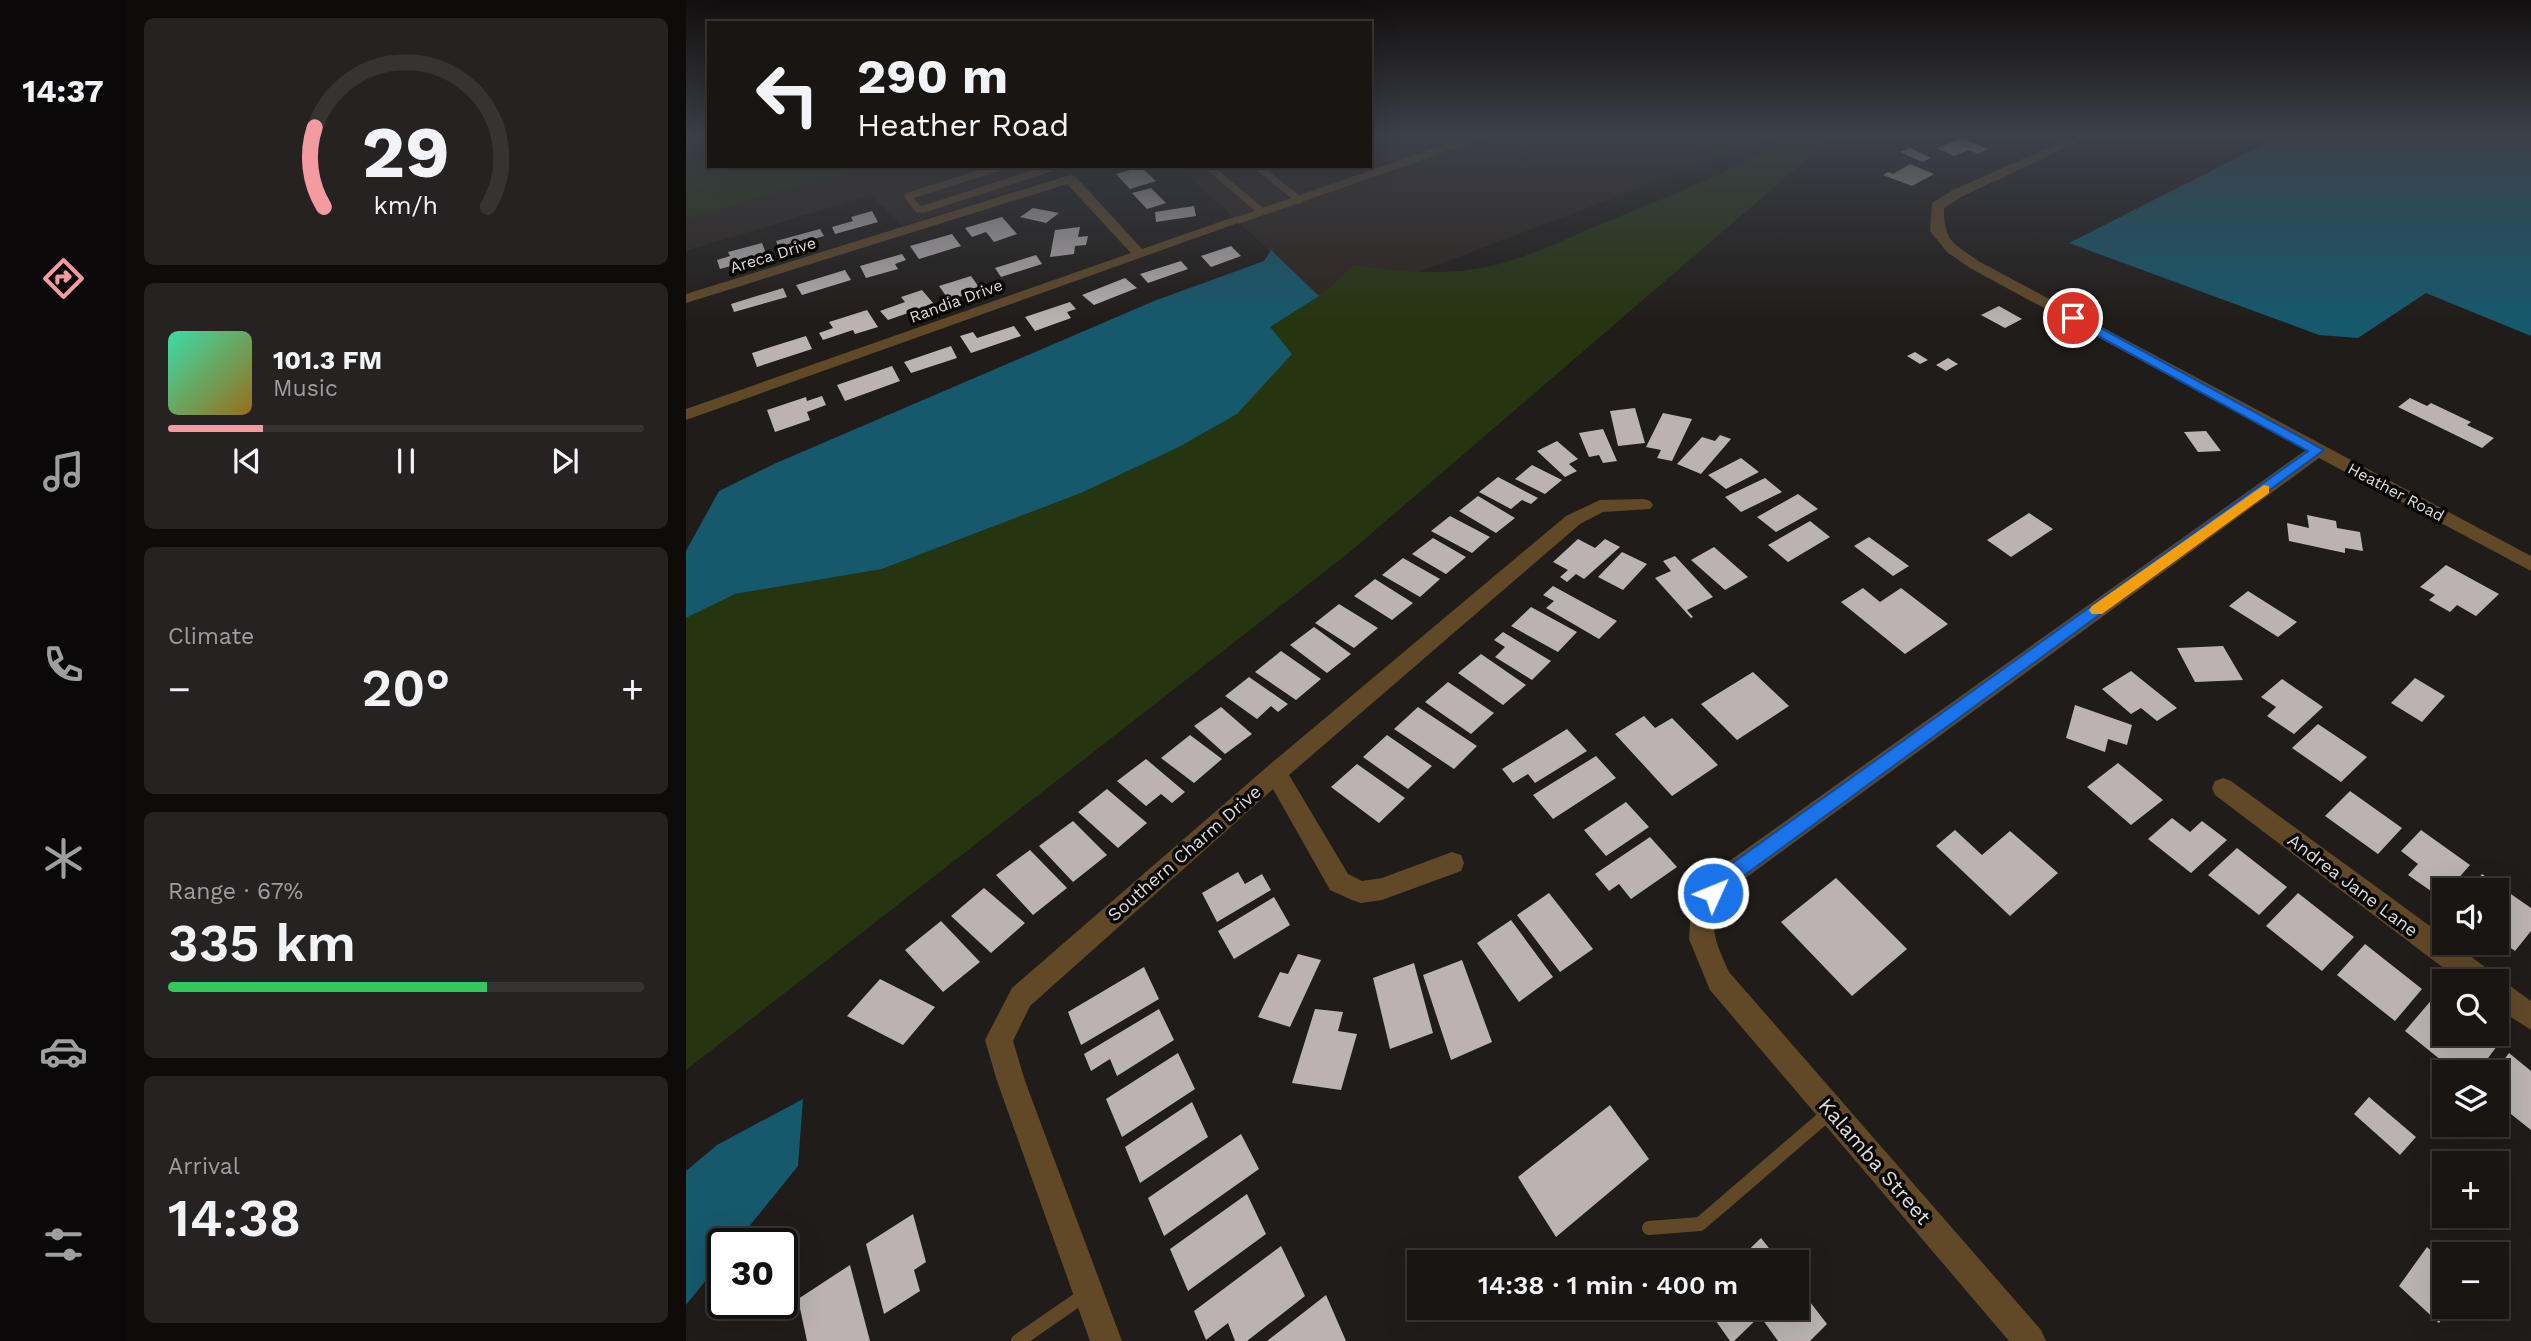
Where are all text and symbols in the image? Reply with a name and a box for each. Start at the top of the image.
text: 290 m [857,47,1008,105]
icon: left [742,49,833,140]
text: 14:37 [22,72,104,110]
text: Heather Road [857,106,1069,144]
text: 29 [362,110,450,196]
text: km/h [374,191,438,220]
street label: Areca Drive [728,233,818,277]
icon: directions [39,254,88,303]
street label: Randia Drive [907,275,1005,327]
pin [2043,288,2103,348]
icon: arrive [2054,299,2092,337]
text: 101.3 FM [273,345,382,375]
text: Music [273,375,338,402]
icon: previous [228,442,266,480]
icon: pause [387,442,425,480]
icon: next [546,442,584,480]
icon: music [39,447,88,496]
street label: Heather Road [2345,459,2447,525]
text: Climate [168,623,254,650]
icon: phone [39,640,88,689]
text: 20° [362,658,450,719]
text: − [168,667,191,711]
text: + [621,667,644,711]
street label: Southern Charm Drive [1103,781,1265,925]
street label: Andrea Jane Lane [2284,829,2422,941]
icon: climate [39,834,88,883]
position arrow [1676,856,1750,930]
text: Range · 67% [168,878,303,905]
map controls [2432,878,2509,1319]
button: sound [2432,878,2509,955]
text: 335 km [168,913,356,974]
button: search [2432,969,2509,1046]
icon: car [39,1027,88,1076]
button: layers [2432,1060,2509,1137]
street label: Kalamba Street [1814,1093,1937,1229]
button: + [2432,1151,2509,1228]
text: Arrival [168,1153,240,1180]
text: 14:38 [168,1188,301,1249]
icon: filters [39,1220,88,1269]
speed limit sign: 30 [707,1228,798,1319]
button: − [2432,1242,2509,1319]
text: 14:38 · 1 min · 400 m [1478,1270,1738,1300]

